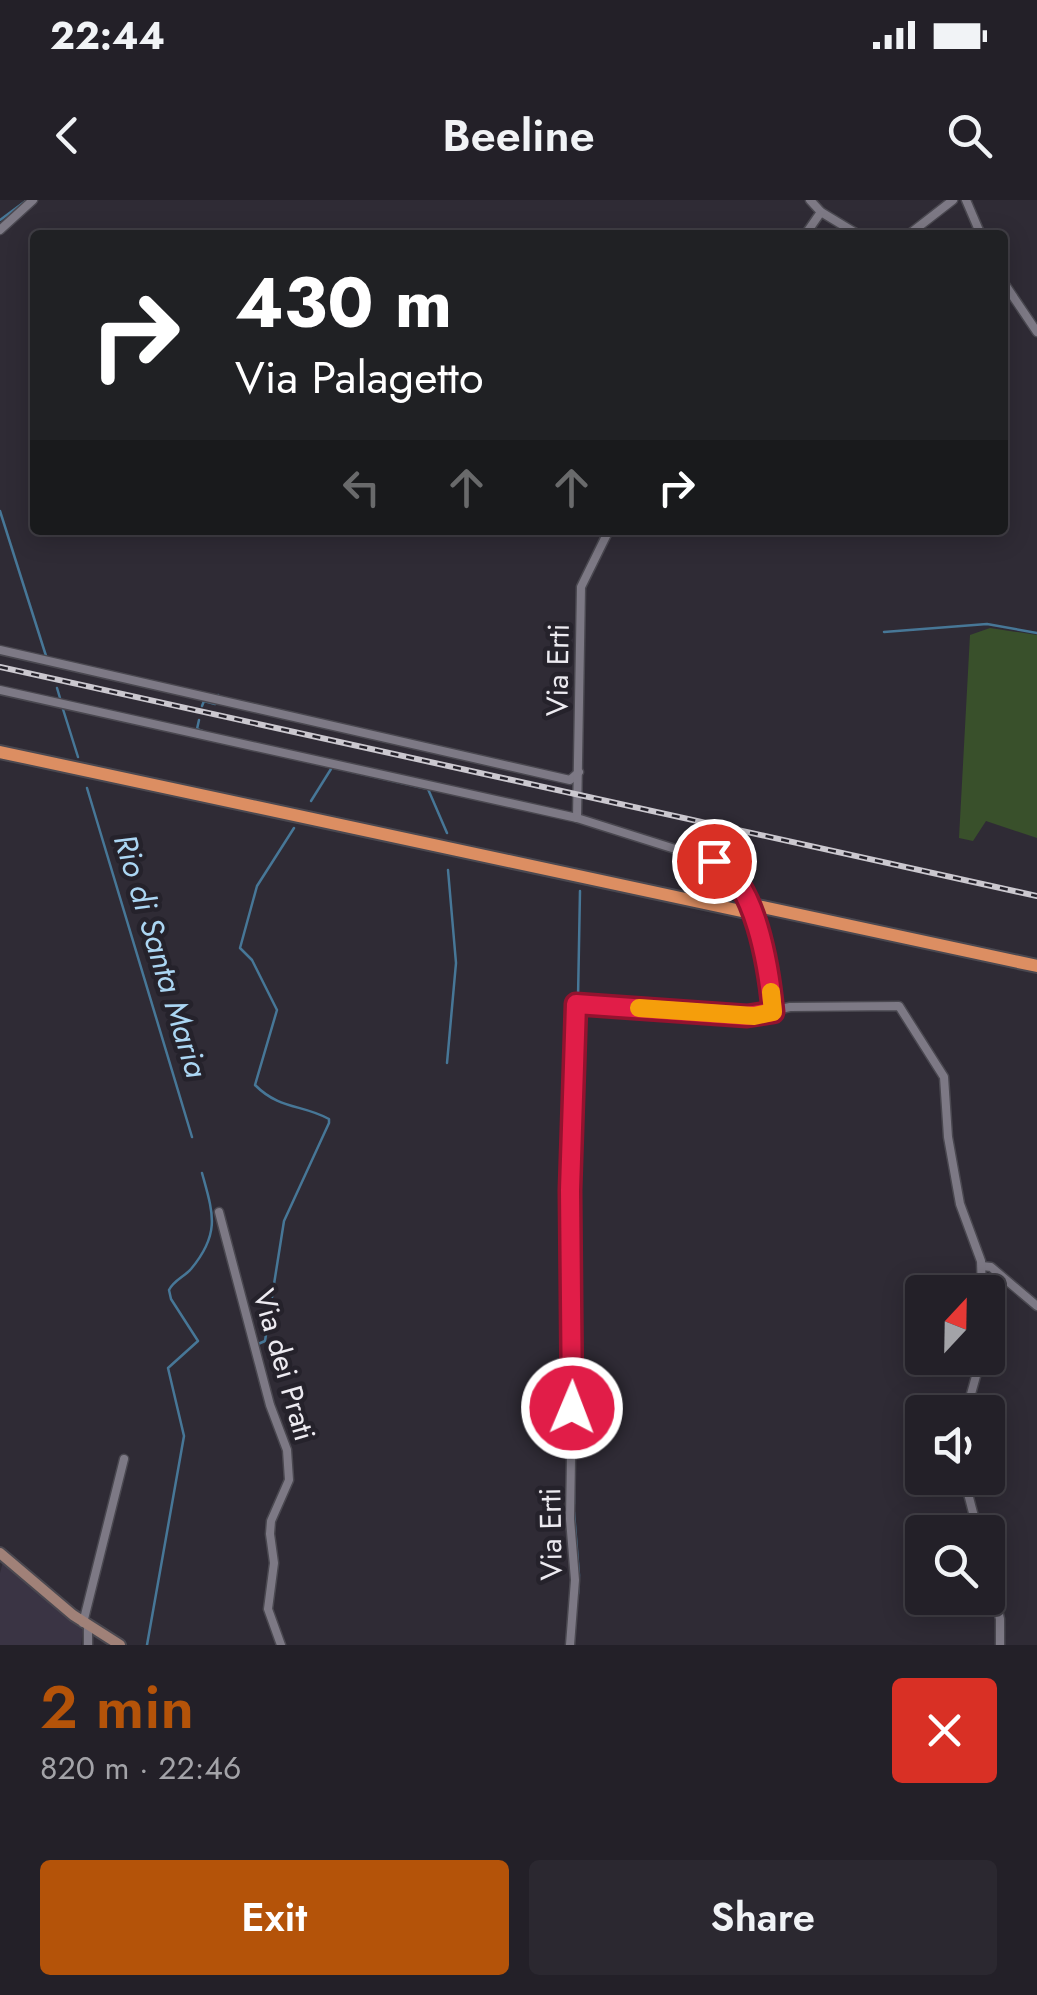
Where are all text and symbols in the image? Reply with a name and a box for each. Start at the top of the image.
text: 22:44 [50,8,165,63]
text: Beeline [442,103,595,168]
icon: back [40,108,95,163]
icon: search [942,108,997,163]
text: 430 m [235,252,452,353]
icon: right [70,270,200,400]
text: Via Palagetto [235,345,484,410]
icon: left [334,460,389,515]
icon: ahead [439,460,494,515]
icon: ahead [544,460,599,515]
icon: right [649,460,704,515]
street label: Via Erti [535,623,580,717]
pin [672,819,757,904]
water label: Rio di Santa Maria [102,829,220,1084]
icon: arrive [687,834,742,889]
north arrow [905,1275,1005,1375]
map controls [905,1275,1005,1615]
street label: Via dei Prati [242,1284,327,1446]
position arrow [520,1356,624,1460]
button: sound [905,1395,1005,1495]
street label: Via Erti [528,1487,573,1581]
button: search [905,1515,1005,1615]
text: 2 min [40,1664,194,1751]
button: close [892,1678,997,1783]
text: 820 m · 22:46 [40,1745,241,1791]
button: Exit [40,1860,509,1975]
button: Share [529,1860,997,1975]

